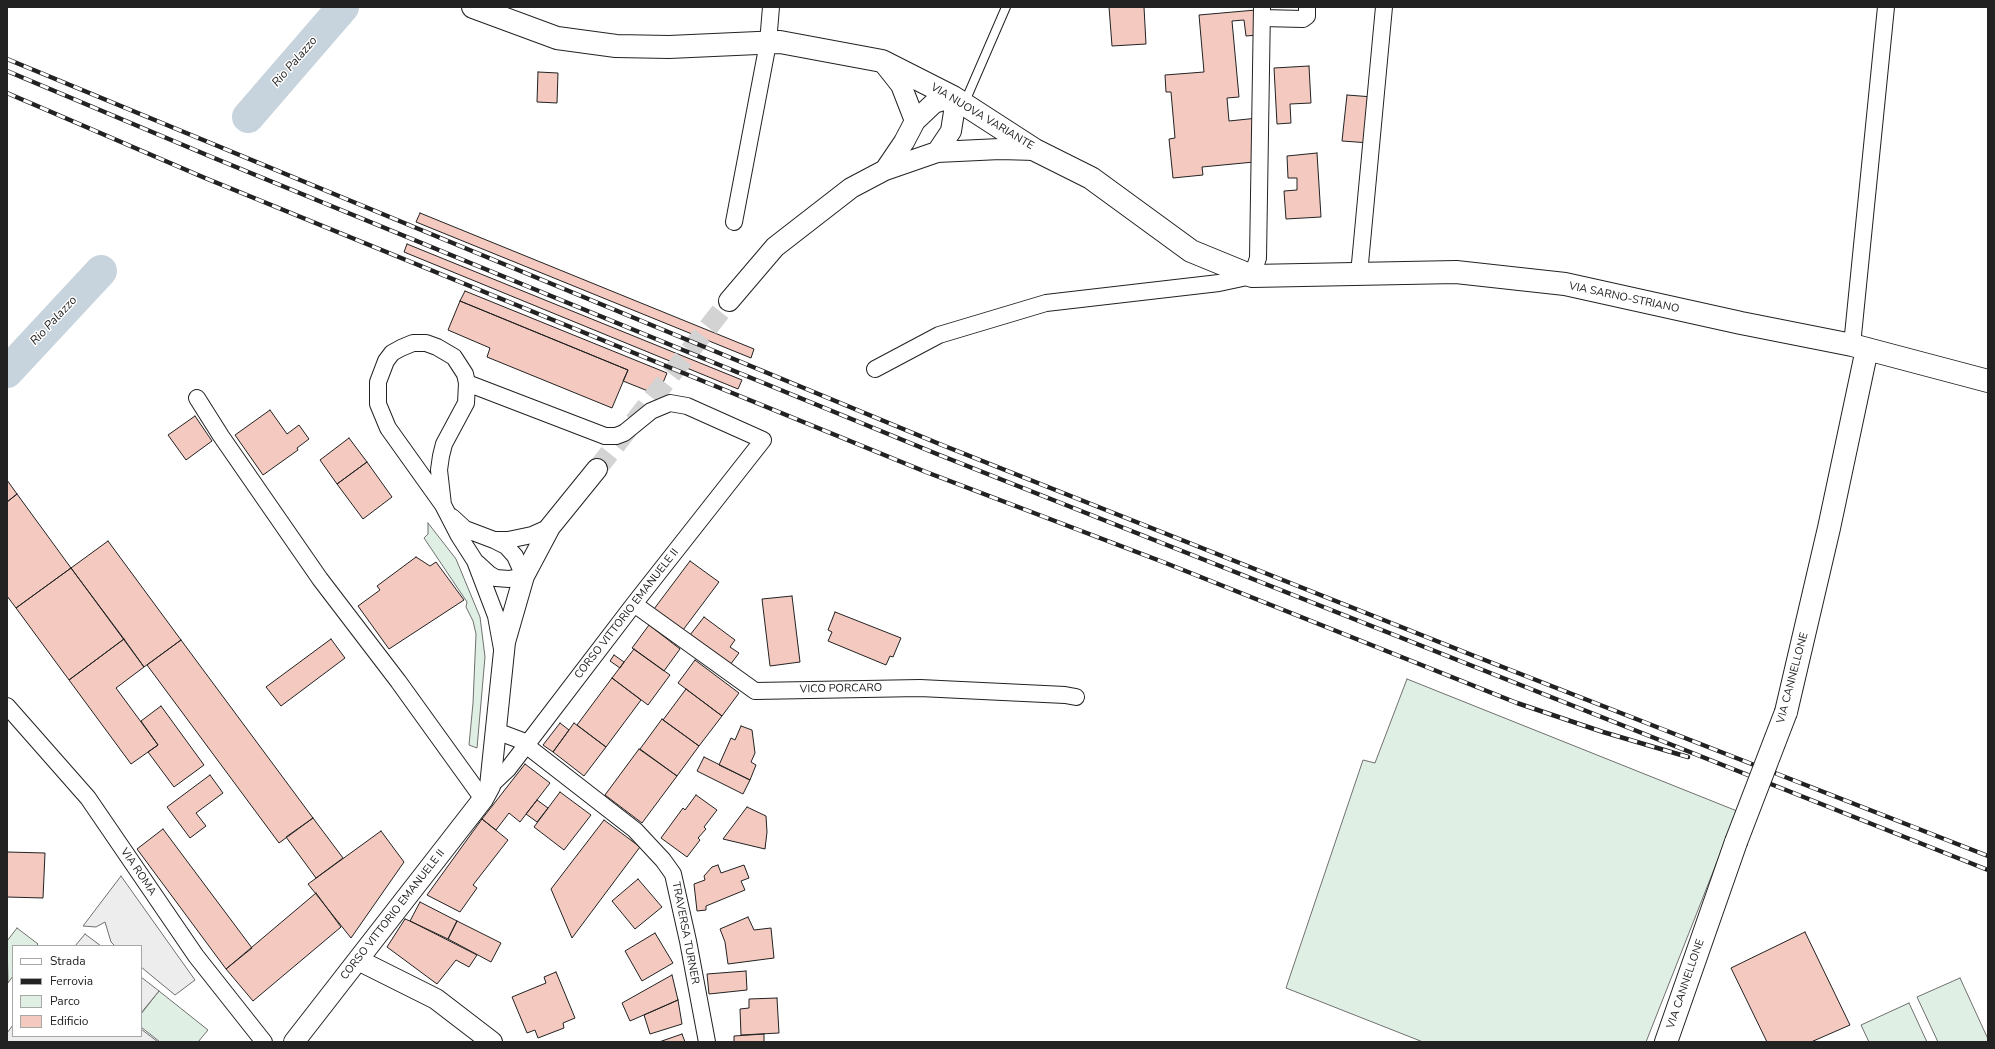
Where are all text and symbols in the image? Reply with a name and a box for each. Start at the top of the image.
water label: Rio Palazzo [269,34,321,90]
street label: VIA NUOVA VARIANTE [928,81,1036,153]
street label: VIA SARNO-STRIANO [1568,280,1680,316]
water label: Rio Palazzo [28,293,80,349]
street label: CORSO VITTORIO EMANUELE II [572,546,682,682]
street label: VIA CANNELLONE [1774,631,1812,725]
street label: VICO PORCARO [800,682,882,696]
street label: VIA ROMA [117,846,159,898]
street label: CORSO VITTORIO EMANUELE II [338,847,448,983]
street label: TRAVERSA TURNER [669,881,701,985]
street label: VIA CANNELLONE [1665,938,1707,1030]
legend [12,945,142,1037]
text: Strada [50,953,86,969]
text: Ferrovia [50,973,93,989]
text: Parco [50,993,80,1009]
text: Edificio [50,1013,88,1029]

